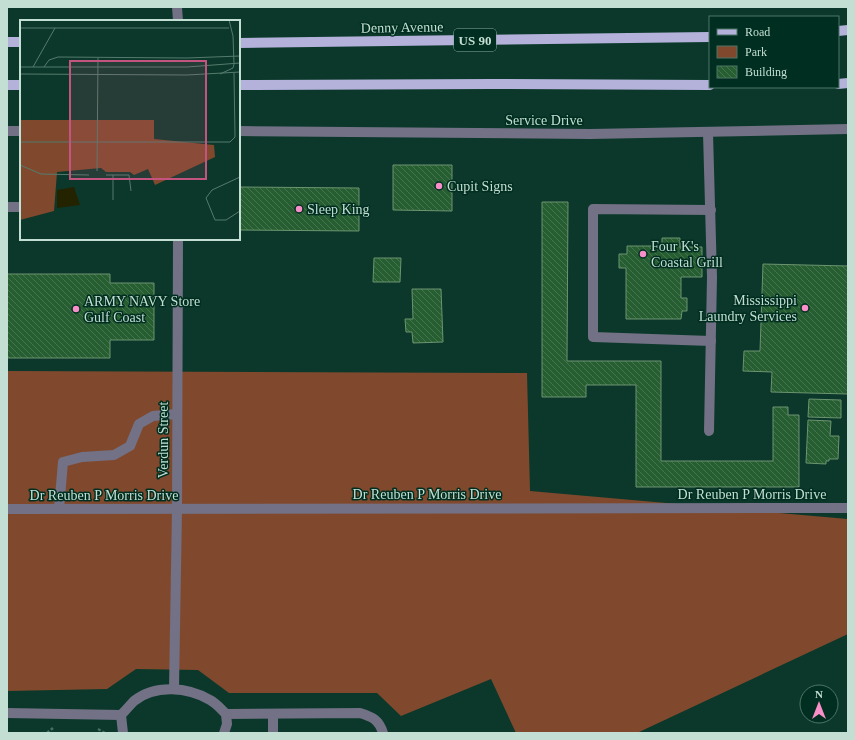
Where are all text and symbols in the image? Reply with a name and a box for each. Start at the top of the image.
legend [709,16,839,88]
street label: Denny Avenue [361,19,443,36]
inset map [20,20,240,240]
text: Road [745,25,770,39]
road number: US 90 [454,29,496,51]
text: Park [745,45,767,59]
text: Building [745,65,787,79]
street label: Service Drive [505,113,583,128]
place label: Cupit Signs [447,179,513,194]
marker: Cupit Signs [434,181,444,191]
place label: Sleep King [307,202,370,217]
marker: Sleep King [294,204,304,214]
place label: Four K's Coastal Grill [651,239,723,270]
marker: Four K's Coastal Grill [638,249,648,259]
place label: Mississippi Laundry Services [699,293,797,324]
place label: ARMY NAVY Store Gulf Coast [84,294,200,325]
marker: Mississippi Laundry Services [800,303,810,313]
marker: ARMY NAVY Store Gulf Coast [71,304,81,314]
street label: Verdun Street [156,402,171,478]
street label: Dr Reuben P Morris Drive [353,487,501,502]
street label: Dr Reuben P Morris Drive [678,487,826,502]
street label: Dr Reuben P Morris Drive [30,488,178,503]
north arrow [799,684,839,724]
text: N [815,688,823,700]

